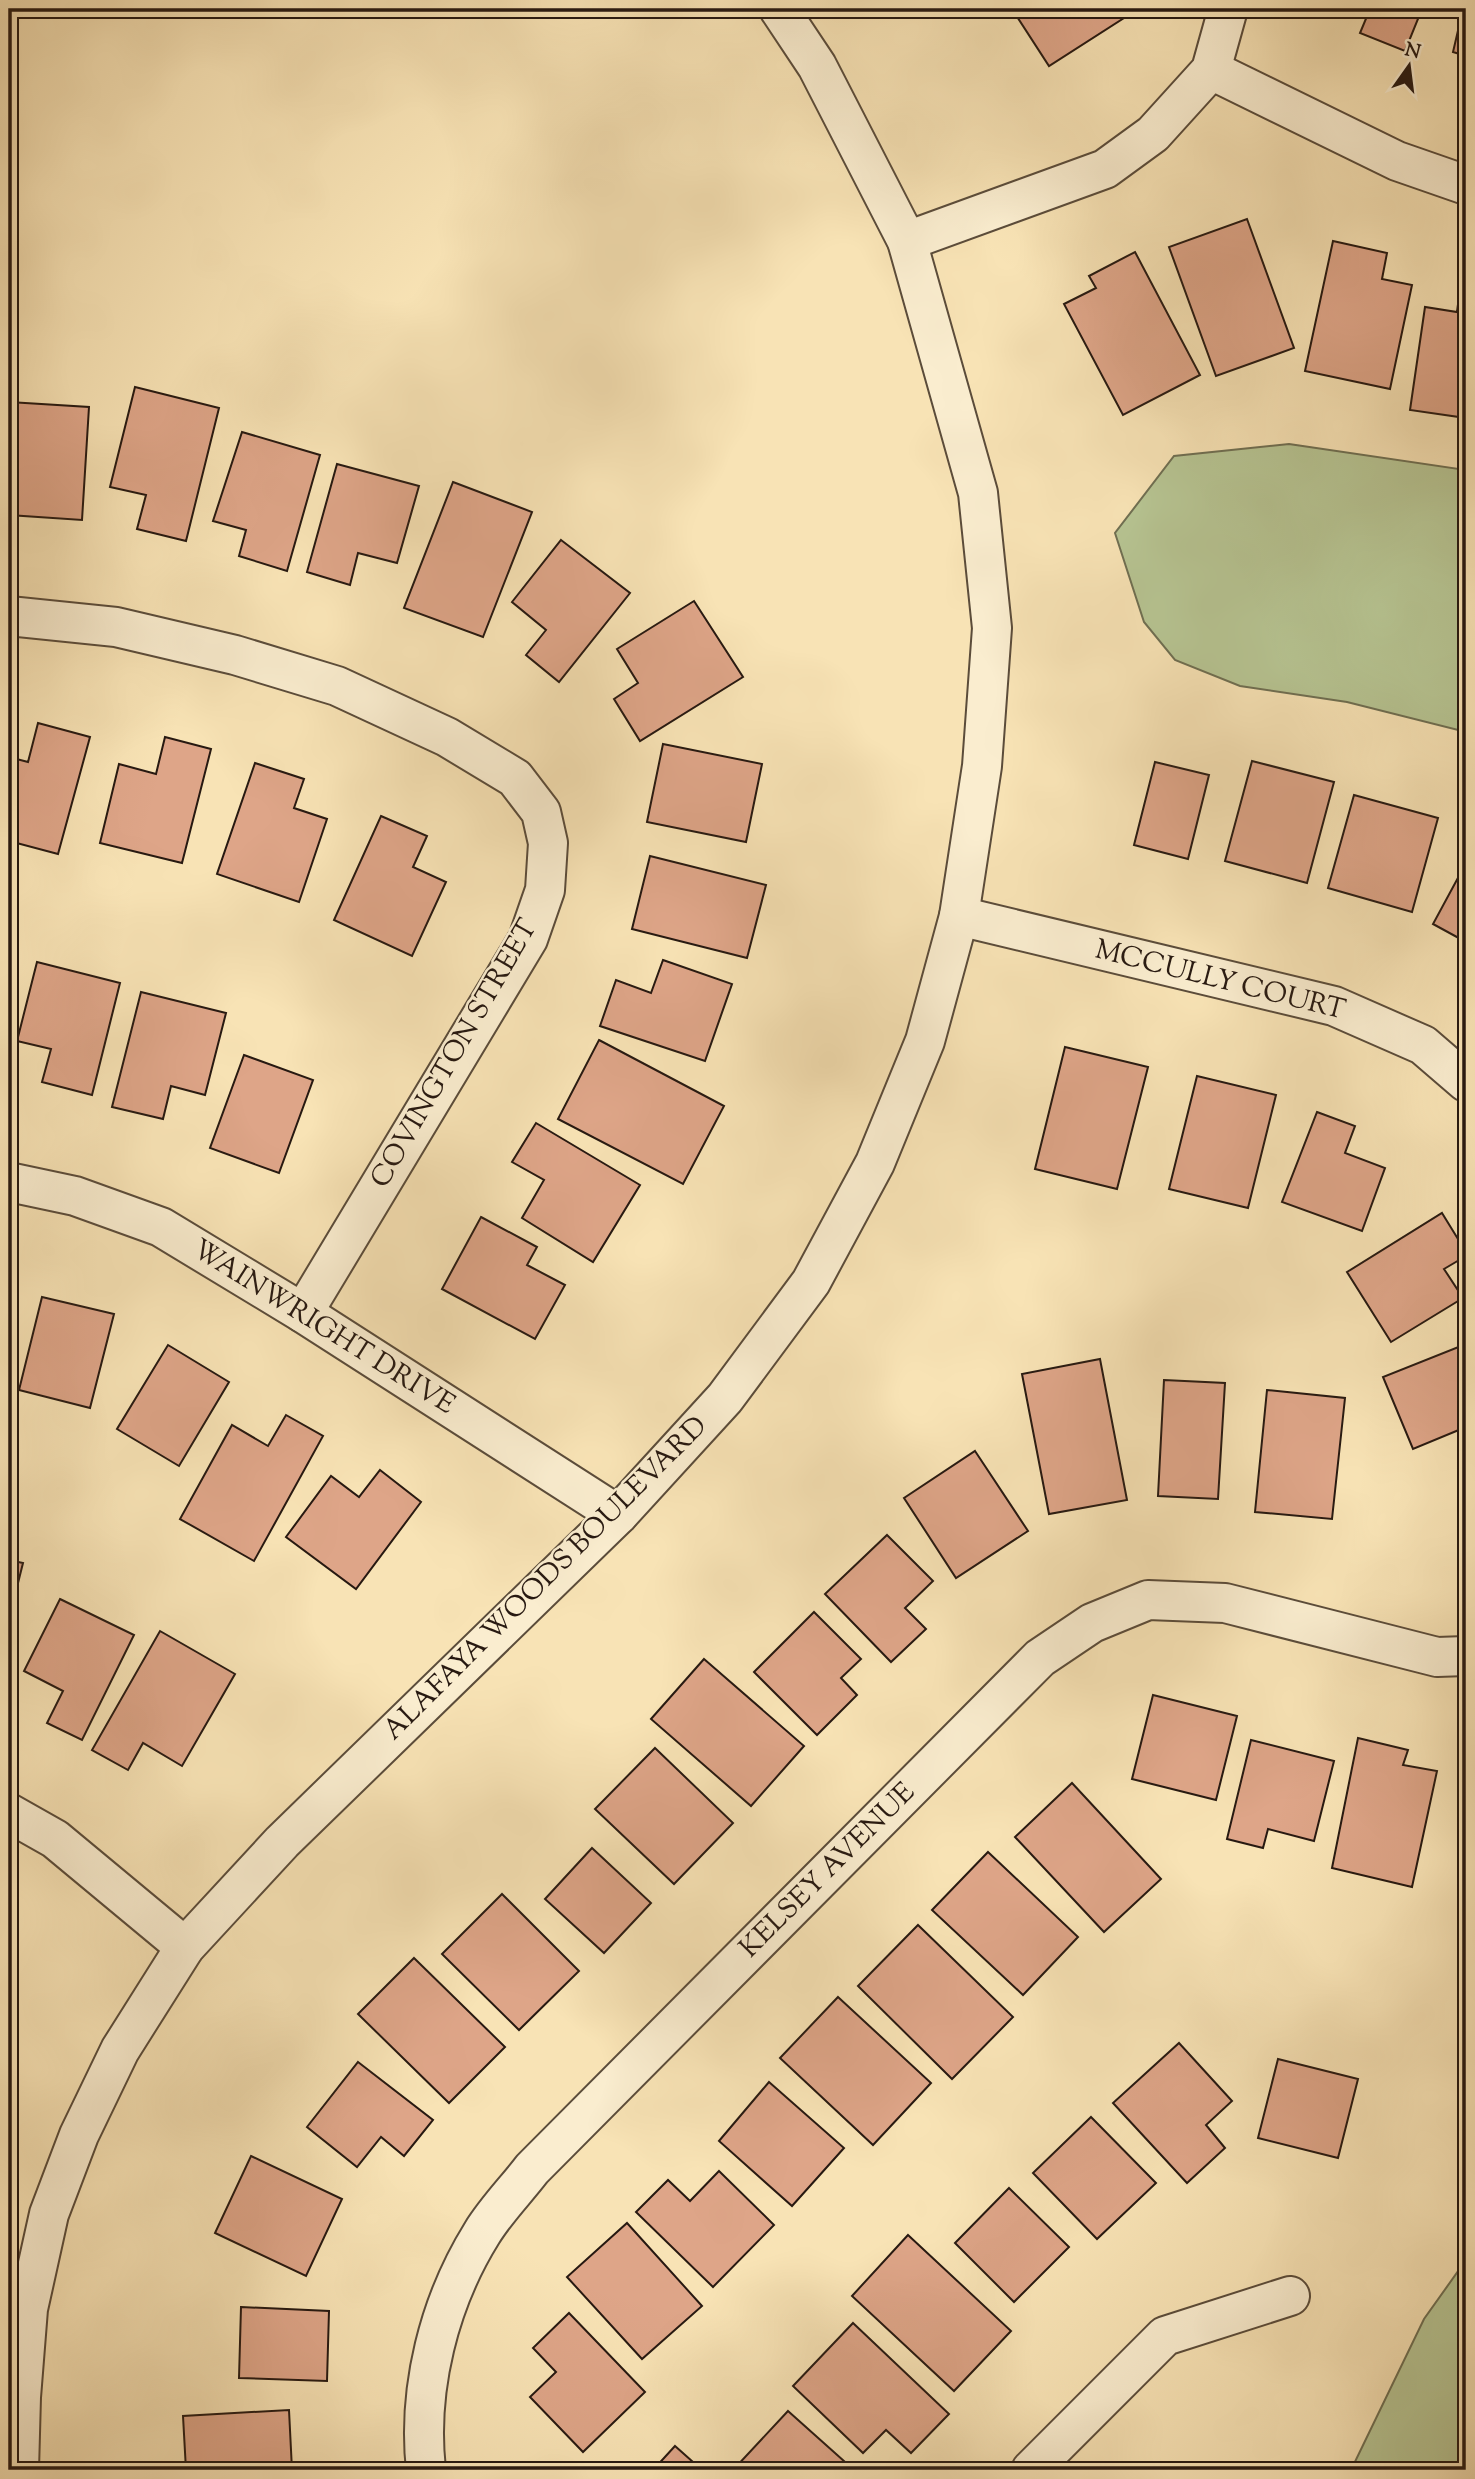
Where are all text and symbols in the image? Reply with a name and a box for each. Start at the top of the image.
north arrow [1374,32,1444,102]
text: N [1402,37,1423,67]
street label: COVINGTON STREET [362,912,549,1196]
street label: MCCULLY COURT [1091,931,1350,1032]
street label: WAINWRIGHT DRIVE [184,1231,462,1425]
street label: ALAFAYA WOODS BOULEVARD [375,1408,717,1750]
street label: KELSEY AVENUE [731,1774,925,1968]

